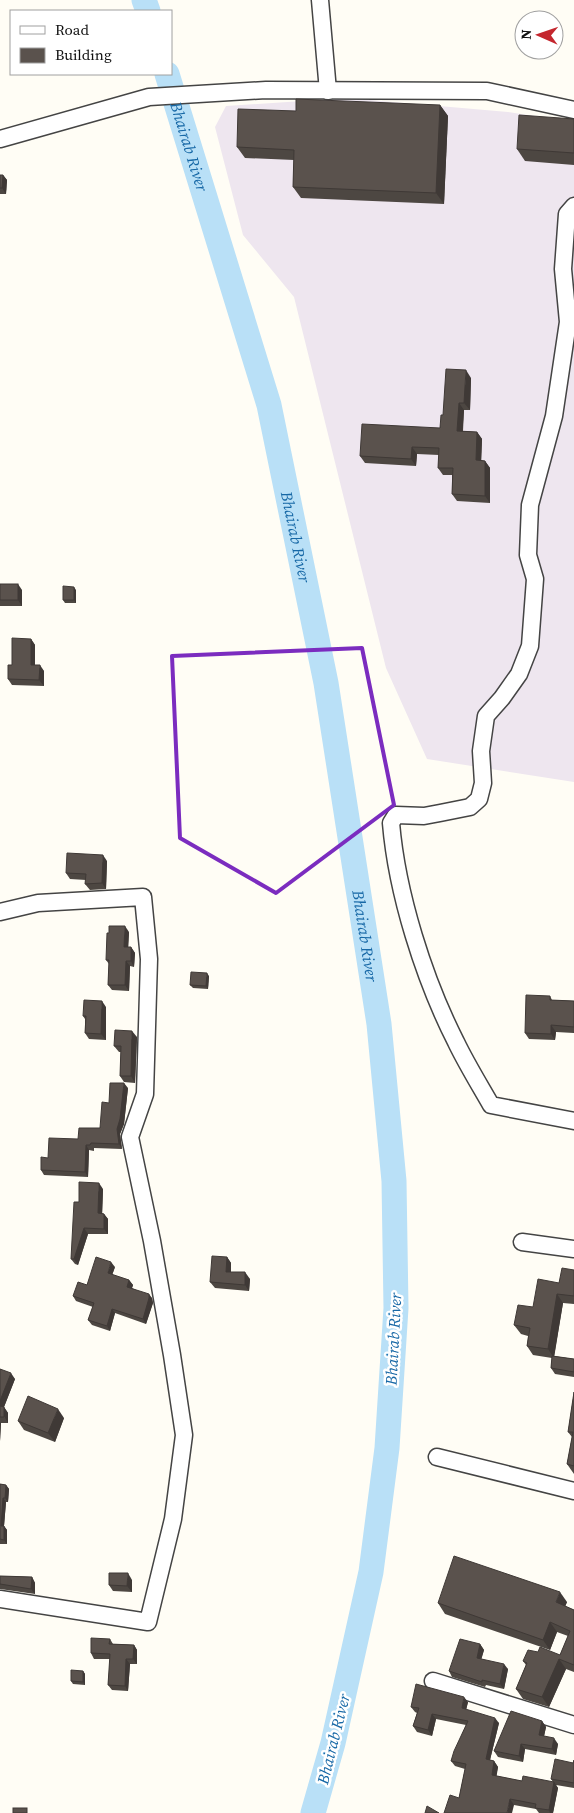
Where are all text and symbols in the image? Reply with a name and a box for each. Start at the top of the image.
legend [10,10,172,75]
north arrow [514,10,564,60]
text: Road [55,19,89,40]
text: N [516,29,536,40]
text: Building [55,44,112,65]
water label: Bhairab River [165,98,214,195]
water label: Bhairab River [276,488,316,585]
water label: Bhairab River [347,887,383,984]
water label: Bhairab River [380,1292,406,1387]
water label: Bhairab River [311,1691,355,1788]

